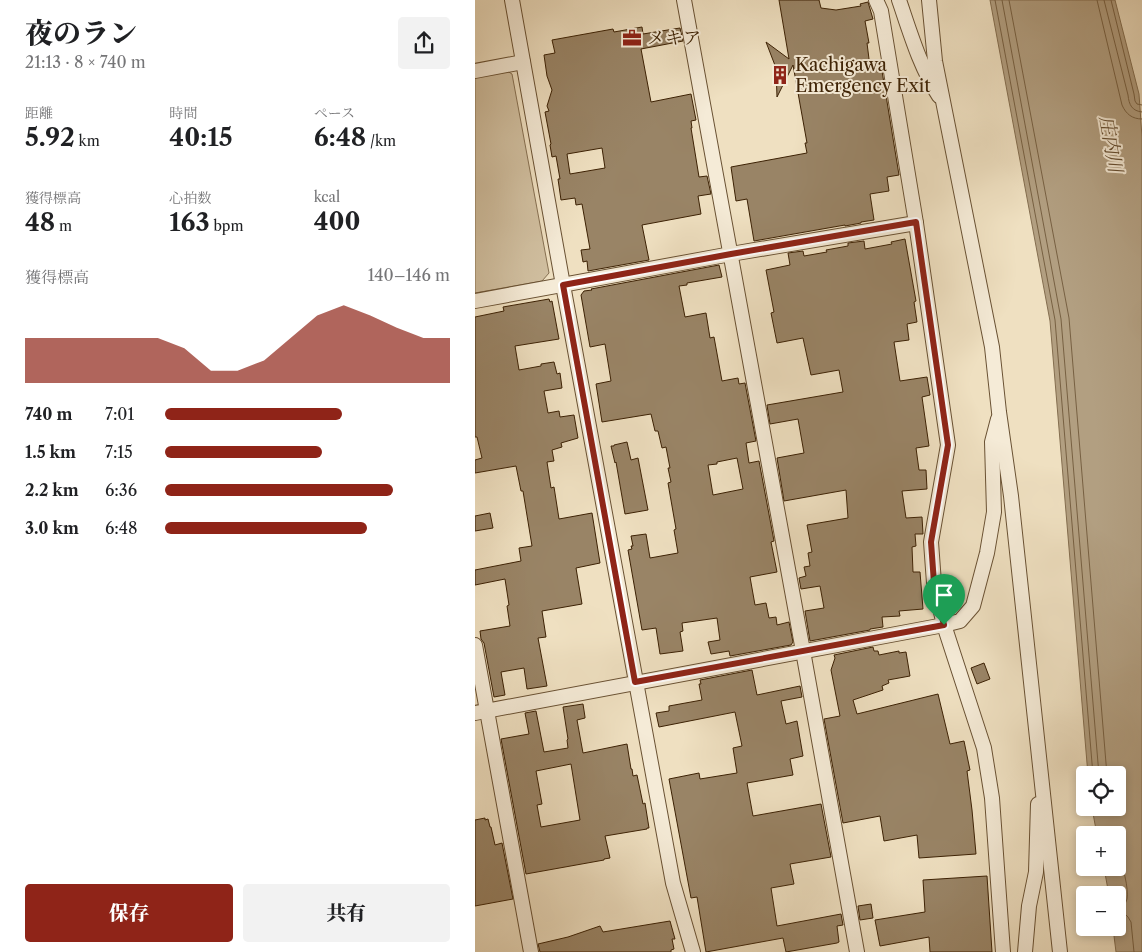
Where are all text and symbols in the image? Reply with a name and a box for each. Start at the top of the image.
text: 夜のラン [25,16,137,50]
button: share [398,17,450,69]
office icon: メキア [621,27,643,49]
place label: メキア [647,27,701,49]
text: 21:13 · 8 × 740 m [25,52,146,72]
place label: Kachigawa Emergency Exit [795,54,931,97]
building icon: Kachigawa Emergency Exit [769,64,791,86]
text: 距離 [25,104,53,122]
text: 時間 [169,104,197,122]
text: ペース [314,104,355,122]
water label: 庄内川 [1095,114,1128,176]
text: 5.92 [25,122,75,153]
text: 40:15 [169,122,233,153]
text: 6:48 [314,122,366,153]
text: km [75,132,100,150]
text: /km [366,132,396,150]
text: kcal [314,188,340,206]
text: 獲得標高 [25,189,81,207]
text: 心拍数 [169,189,211,207]
text: 400 [314,206,360,237]
text: 48 [25,207,55,238]
text: 163 [169,207,210,238]
text: m [55,217,72,235]
text: bpm [210,217,244,235]
text: 140–146 m [368,265,450,285]
text: 獲得標高 [25,267,89,287]
text: 740 m [25,404,72,424]
text: 7:01 [105,404,134,424]
text: 1.5 km [25,442,76,462]
text: 7:15 [105,442,133,462]
text: 2.2 km [25,480,79,500]
text: 6:36 [105,480,137,500]
text: 3.0 km [25,518,79,538]
text: 6:48 [105,518,138,538]
pin [923,574,965,625]
icon: arrive [930,581,958,609]
map controls [1076,766,1126,936]
button: locate [1076,766,1126,816]
button: + [1076,826,1126,876]
button: 保存 [25,884,233,942]
button: 共有 [243,884,450,942]
button: − [1076,886,1126,936]

